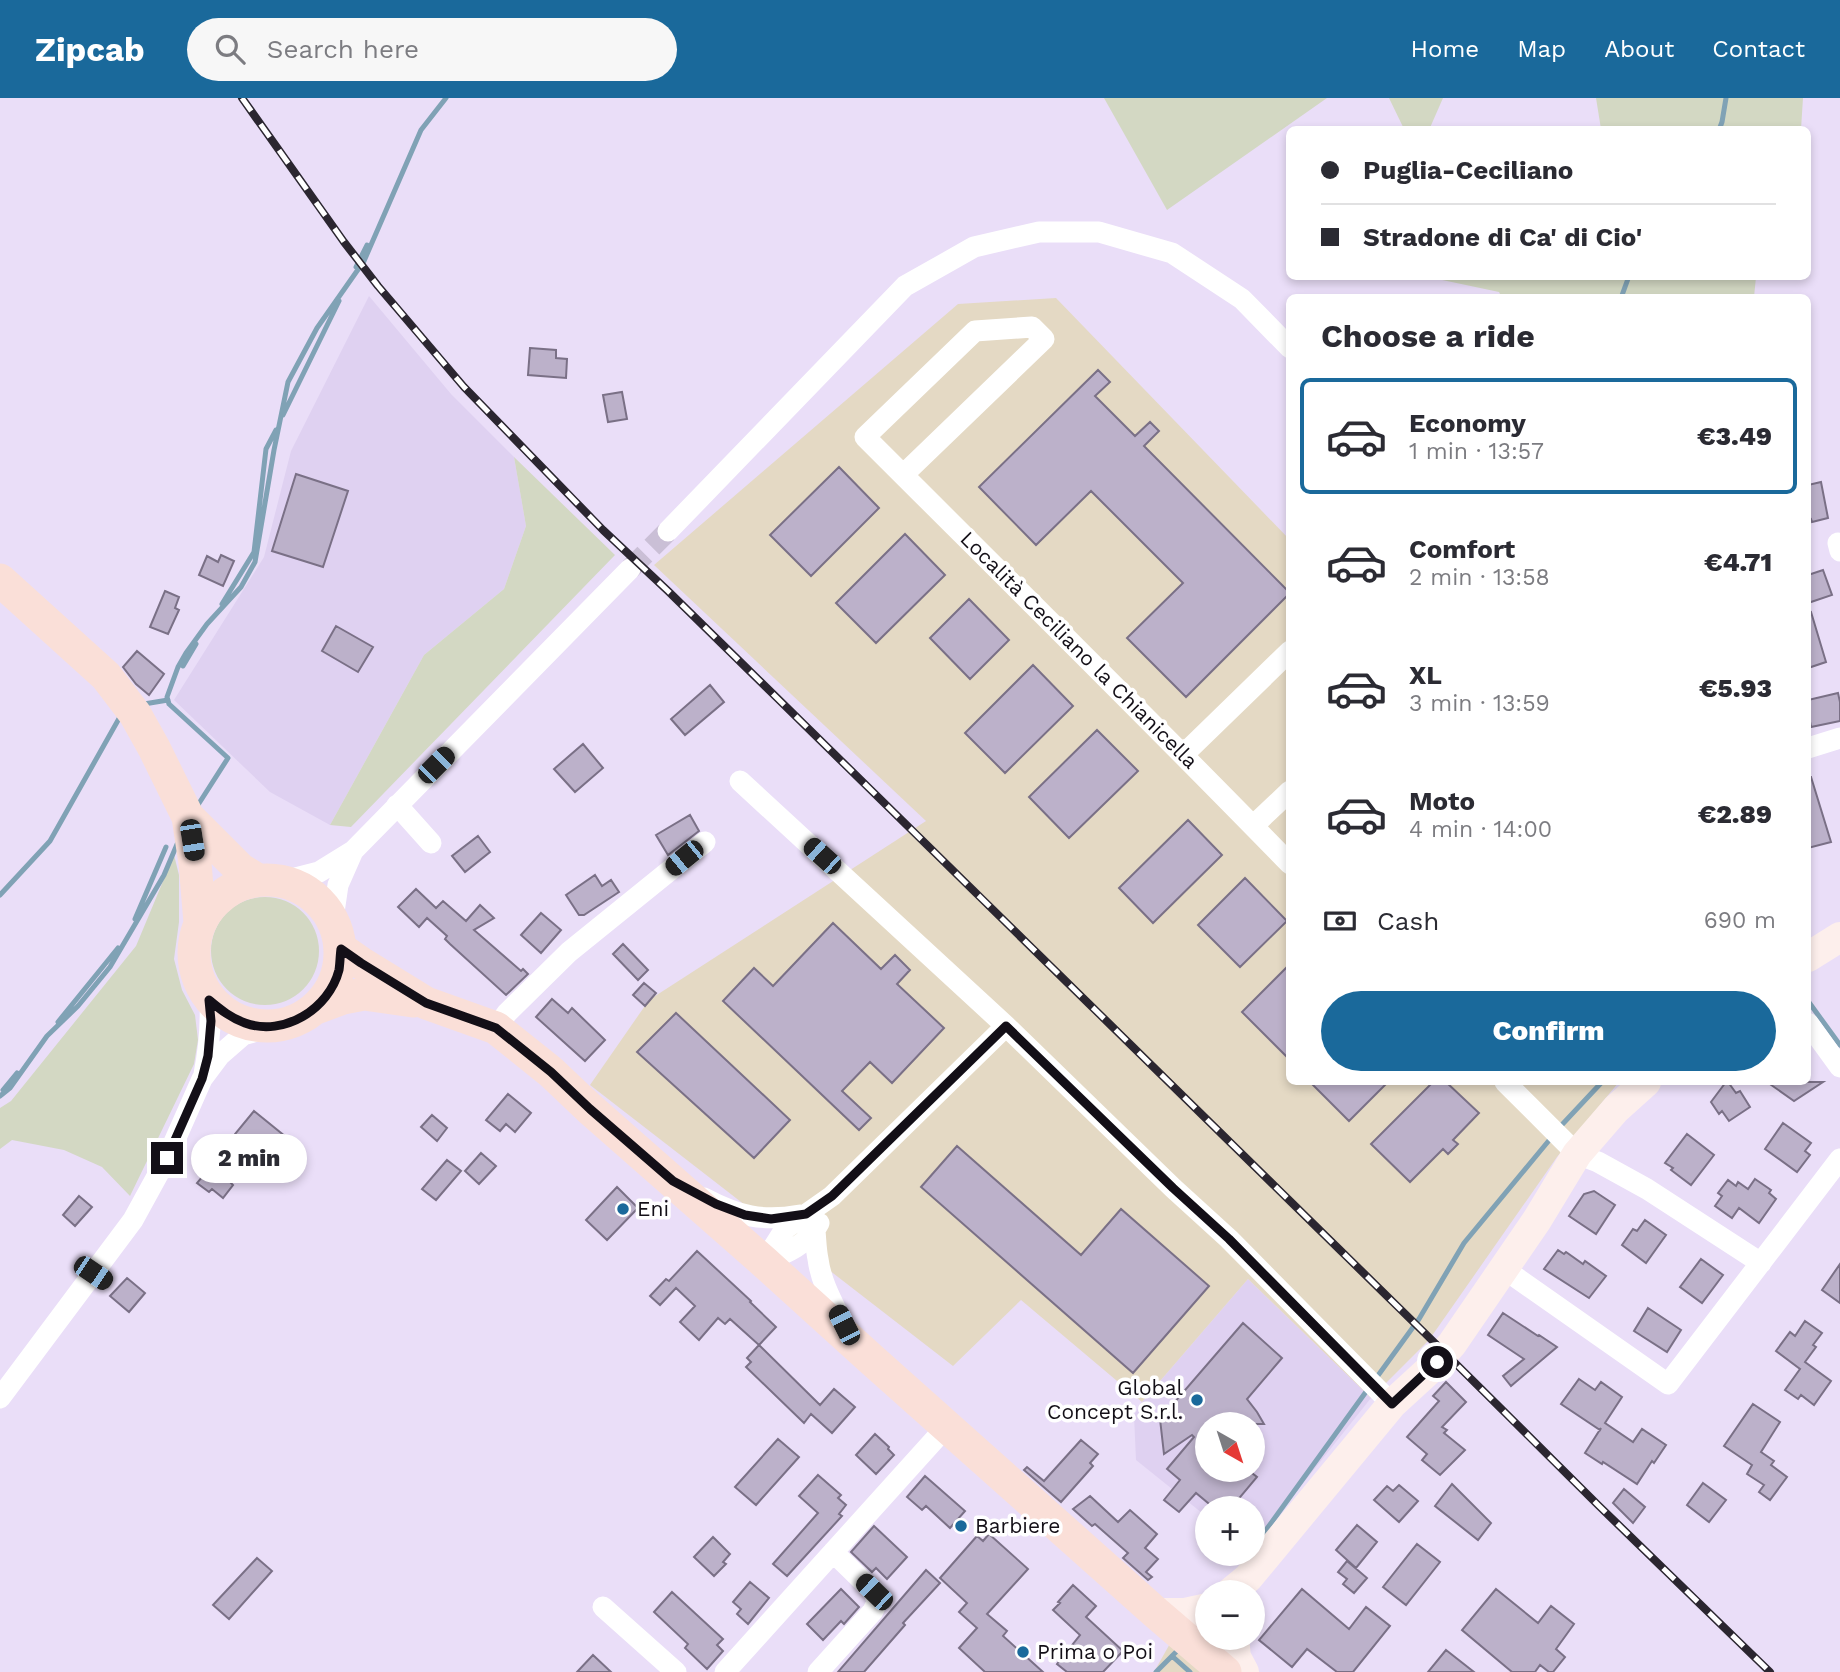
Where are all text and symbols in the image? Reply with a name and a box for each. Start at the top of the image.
search box [187,18,677,81]
text: Zipcab [35,30,145,69]
icon: search [211,30,249,68]
text: Search here [267,34,419,64]
text: Home [1411,35,1479,63]
text: Map [1517,35,1566,63]
text: About [1604,35,1674,63]
text: Contact [1712,35,1805,63]
text: Puglia-Ceciliano [1363,155,1573,185]
text: Stradone di Ca' di Cio' [1363,222,1642,252]
text: Choose a ride [1321,317,1535,355]
icon: car [1325,405,1388,468]
text: Economy [1409,408,1526,438]
text: €3.49 [1697,421,1772,451]
text: 1 min · 13:57 [1409,438,1544,465]
street label: Località Ceciliano la Chianicella [955,526,1203,774]
icon: car [1325,531,1388,594]
text: Comfort [1409,534,1515,564]
text: €4.71 [1704,547,1772,577]
text: 2 min · 13:58 [1409,564,1550,591]
icon: car [1325,657,1388,720]
text: XL [1409,660,1442,690]
text: €5.93 [1699,673,1772,703]
text: 3 min · 13:59 [1409,690,1550,717]
car [414,743,459,787]
icon: car [1325,783,1388,846]
text: Moto [1409,786,1475,816]
text: €2.89 [1698,799,1772,829]
text: 4 min · 14:00 [1409,816,1552,843]
car [179,818,206,862]
car [800,834,845,878]
car [662,837,707,879]
icon: cash [1321,902,1359,940]
text: Cash [1377,906,1439,936]
text: 690 m [1704,907,1776,934]
button: Confirm [1321,991,1776,1071]
callout: 2 min [192,1134,307,1182]
route end [151,1142,183,1174]
text: 2 min [218,1145,280,1172]
place label: Eni [637,1196,669,1221]
marker: Eni [615,1201,631,1217]
car [70,1253,117,1293]
car [826,1302,863,1348]
route start [1421,1346,1453,1378]
place label: Global Concept S.r.l. [1047,1375,1184,1424]
marker: Global Concept S.r.l. [1189,1392,1205,1408]
north arrow [1195,1412,1265,1482]
map controls [1195,1412,1265,1650]
button: + [1195,1496,1265,1566]
place label: Barbiere [975,1513,1060,1538]
marker: Barbiere [953,1518,969,1534]
car [852,1570,897,1614]
button: − [1195,1580,1265,1650]
place label: Prima o Poi [1037,1639,1153,1664]
marker: Prima o Poi [1015,1644,1031,1660]

